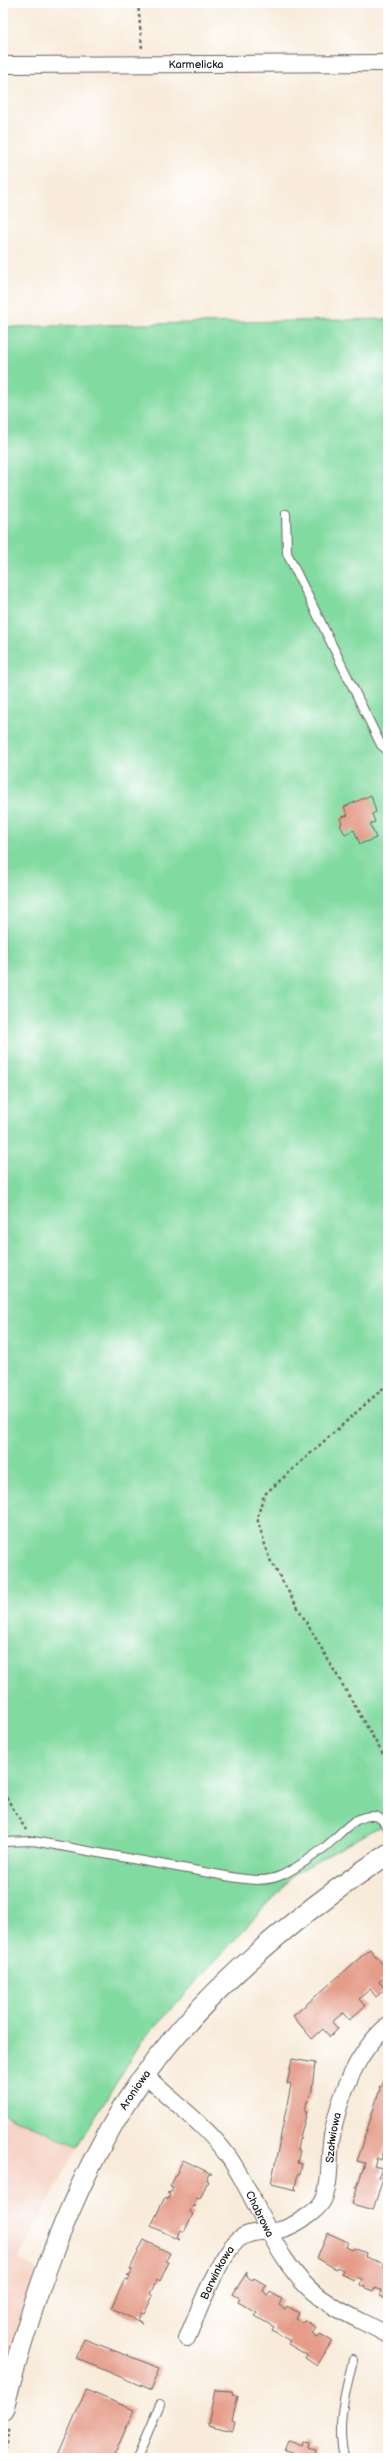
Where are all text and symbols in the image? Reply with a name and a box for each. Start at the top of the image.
street label: Karmelicka [168,58,224,71]
street label: Aroniowa [117,2068,153,2112]
street label: Szałwiowa [324,2111,344,2163]
street label: Chabrowa [243,2189,277,2239]
street label: Barwinkowa [198,2243,237,2302]

